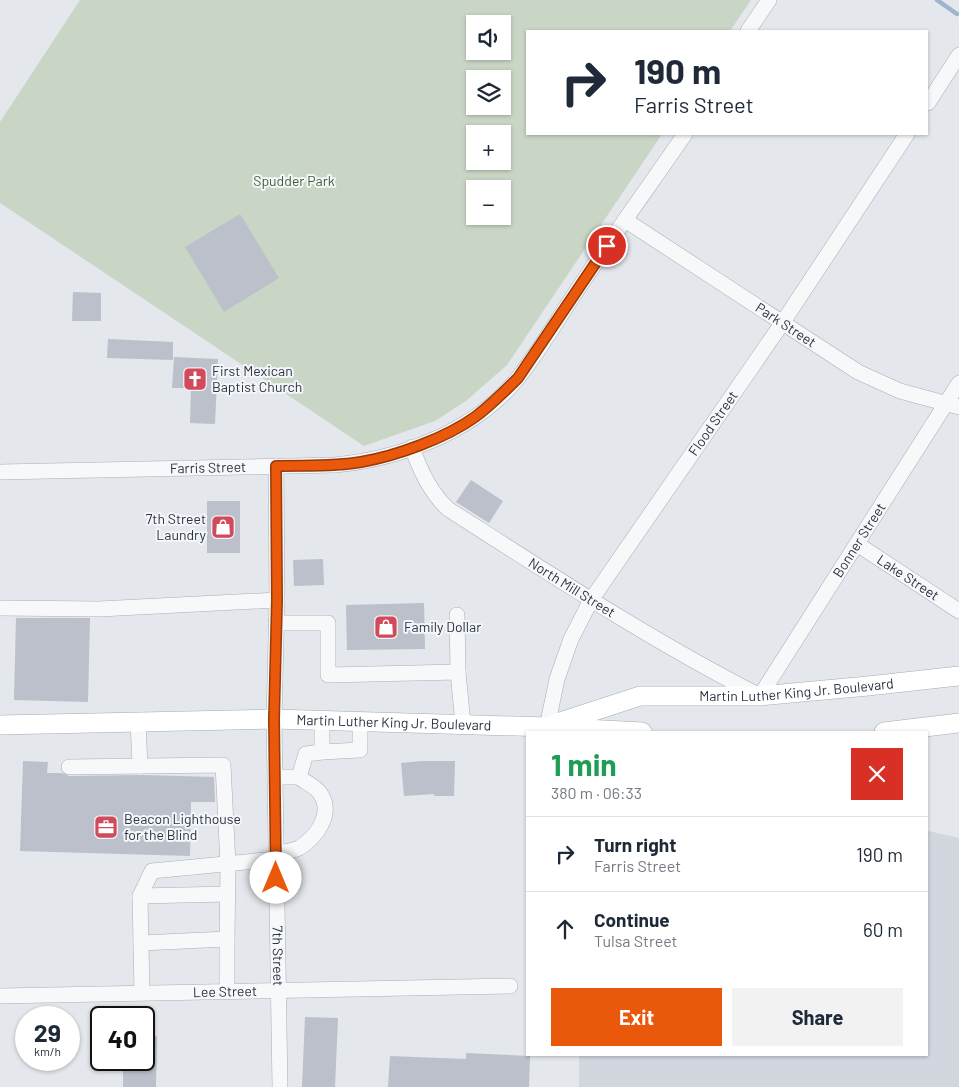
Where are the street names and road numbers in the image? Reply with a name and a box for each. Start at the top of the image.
street label: Park Street [753,299,819,350]
street label: Flood Street [684,387,741,459]
street label: Farris Street [170,458,246,476]
street label: Bonner Street [829,499,889,580]
street label: Lake Street [874,551,942,604]
street label: North Mill Street [526,554,619,620]
street label: Martin Luther King Jr. Boulevard [699,674,895,704]
street label: Martin Luther King Jr. Boulevard [296,711,492,733]
street label: 7th Street [269,926,287,986]
street label: Lee Street [193,982,257,1000]

